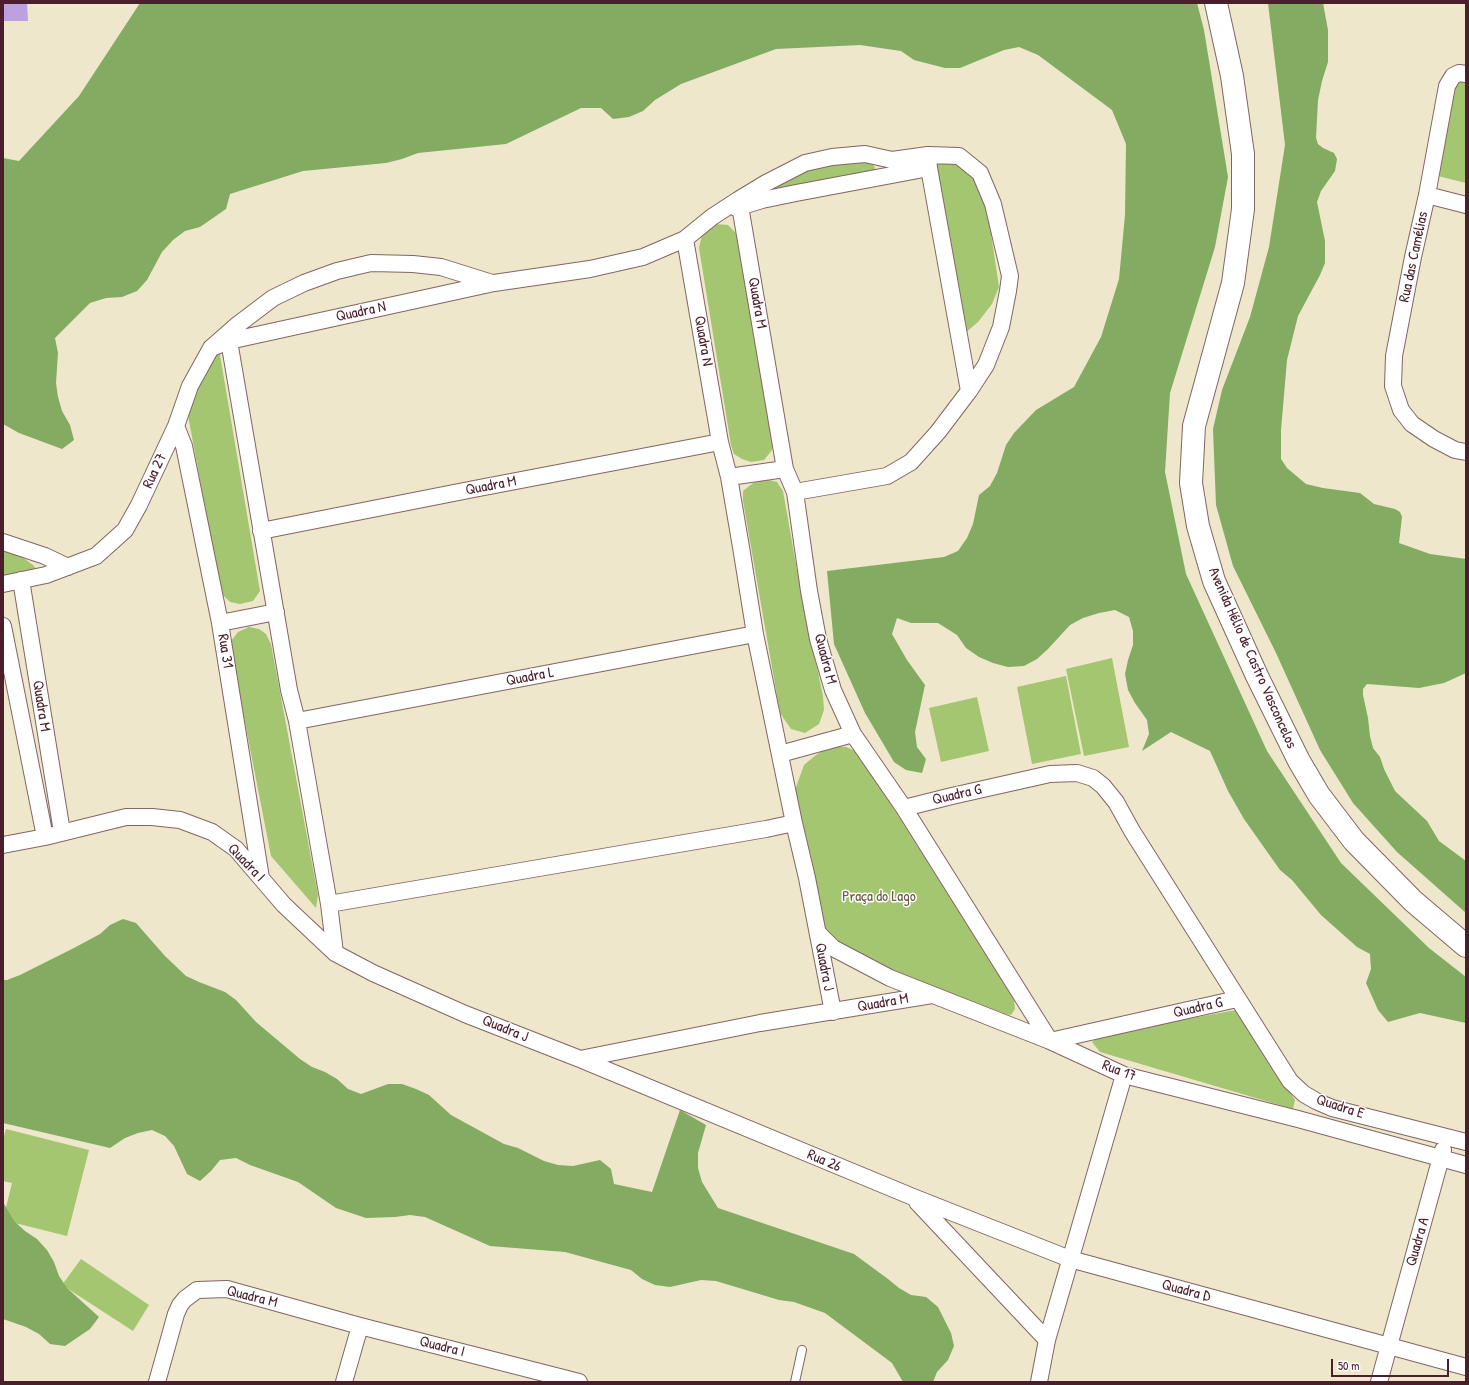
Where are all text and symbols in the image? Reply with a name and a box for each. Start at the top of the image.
street label: Rua das Camélias [1396,210,1432,304]
street label: Quadra M [744,276,770,330]
street label: Quadra N [334,298,388,326]
street label: Quadra N [690,315,716,367]
street label: Rua 27 [139,451,171,491]
street label: Quadra M [464,472,518,500]
street label: Avenida Hélio de Castro Vasconcelos [1204,565,1300,751]
street label: Quadra M [810,632,840,686]
street label: Rua 31 [213,633,237,669]
street label: Quadra L [505,664,555,690]
street label: Quadra M [28,679,54,733]
street label: Quadra G [931,781,983,809]
street label: Quadra I [223,840,269,886]
park label: Praça do Lago [842,888,916,906]
street label: Quadra J [811,942,837,992]
street label: Quadra M [856,990,910,1016]
street label: Quadra G [1172,994,1224,1022]
street label: Quadra J [479,1012,531,1046]
street label: Rua 17 [1099,1056,1139,1086]
street label: Quadra E [1314,1091,1366,1123]
street label: Rua 26 [804,1146,844,1176]
street label: Quadra A [1402,1215,1434,1269]
street label: Quadra D [1160,1276,1212,1306]
street label: Quadra M [225,1282,279,1312]
street label: Quadra I [417,1333,467,1361]
scale bar [1333,1351,1451,1377]
text: 50 m [1338,1357,1359,1374]

